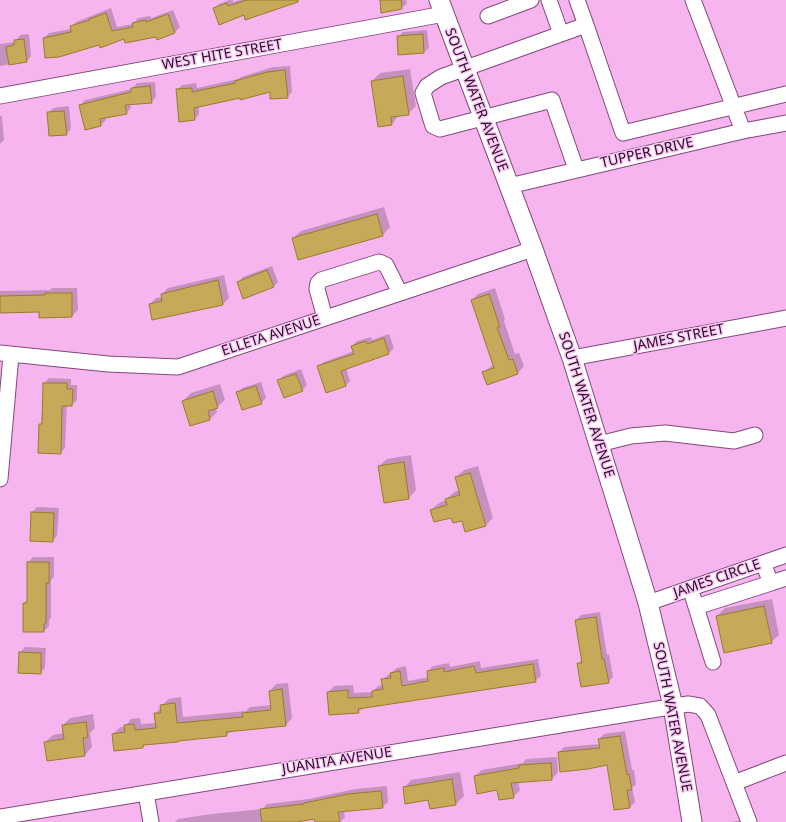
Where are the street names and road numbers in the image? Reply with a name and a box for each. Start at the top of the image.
street label: SOUTH WATER AVENUE [441,26,511,174]
street label: WEST HITE STREET [161,36,283,74]
street label: TUPPER DRIVE [599,134,695,172]
street label: ELLETA AVENUE [219,312,323,360]
street label: JAMES STREET [632,321,726,355]
street label: SOUTH WATER AVENUE [554,330,618,480]
street label: JAMES CIRCLE [671,556,763,602]
street label: SOUTH WATER AVENUE [649,641,695,793]
street label: JUANITA AVENUE [281,744,393,778]

